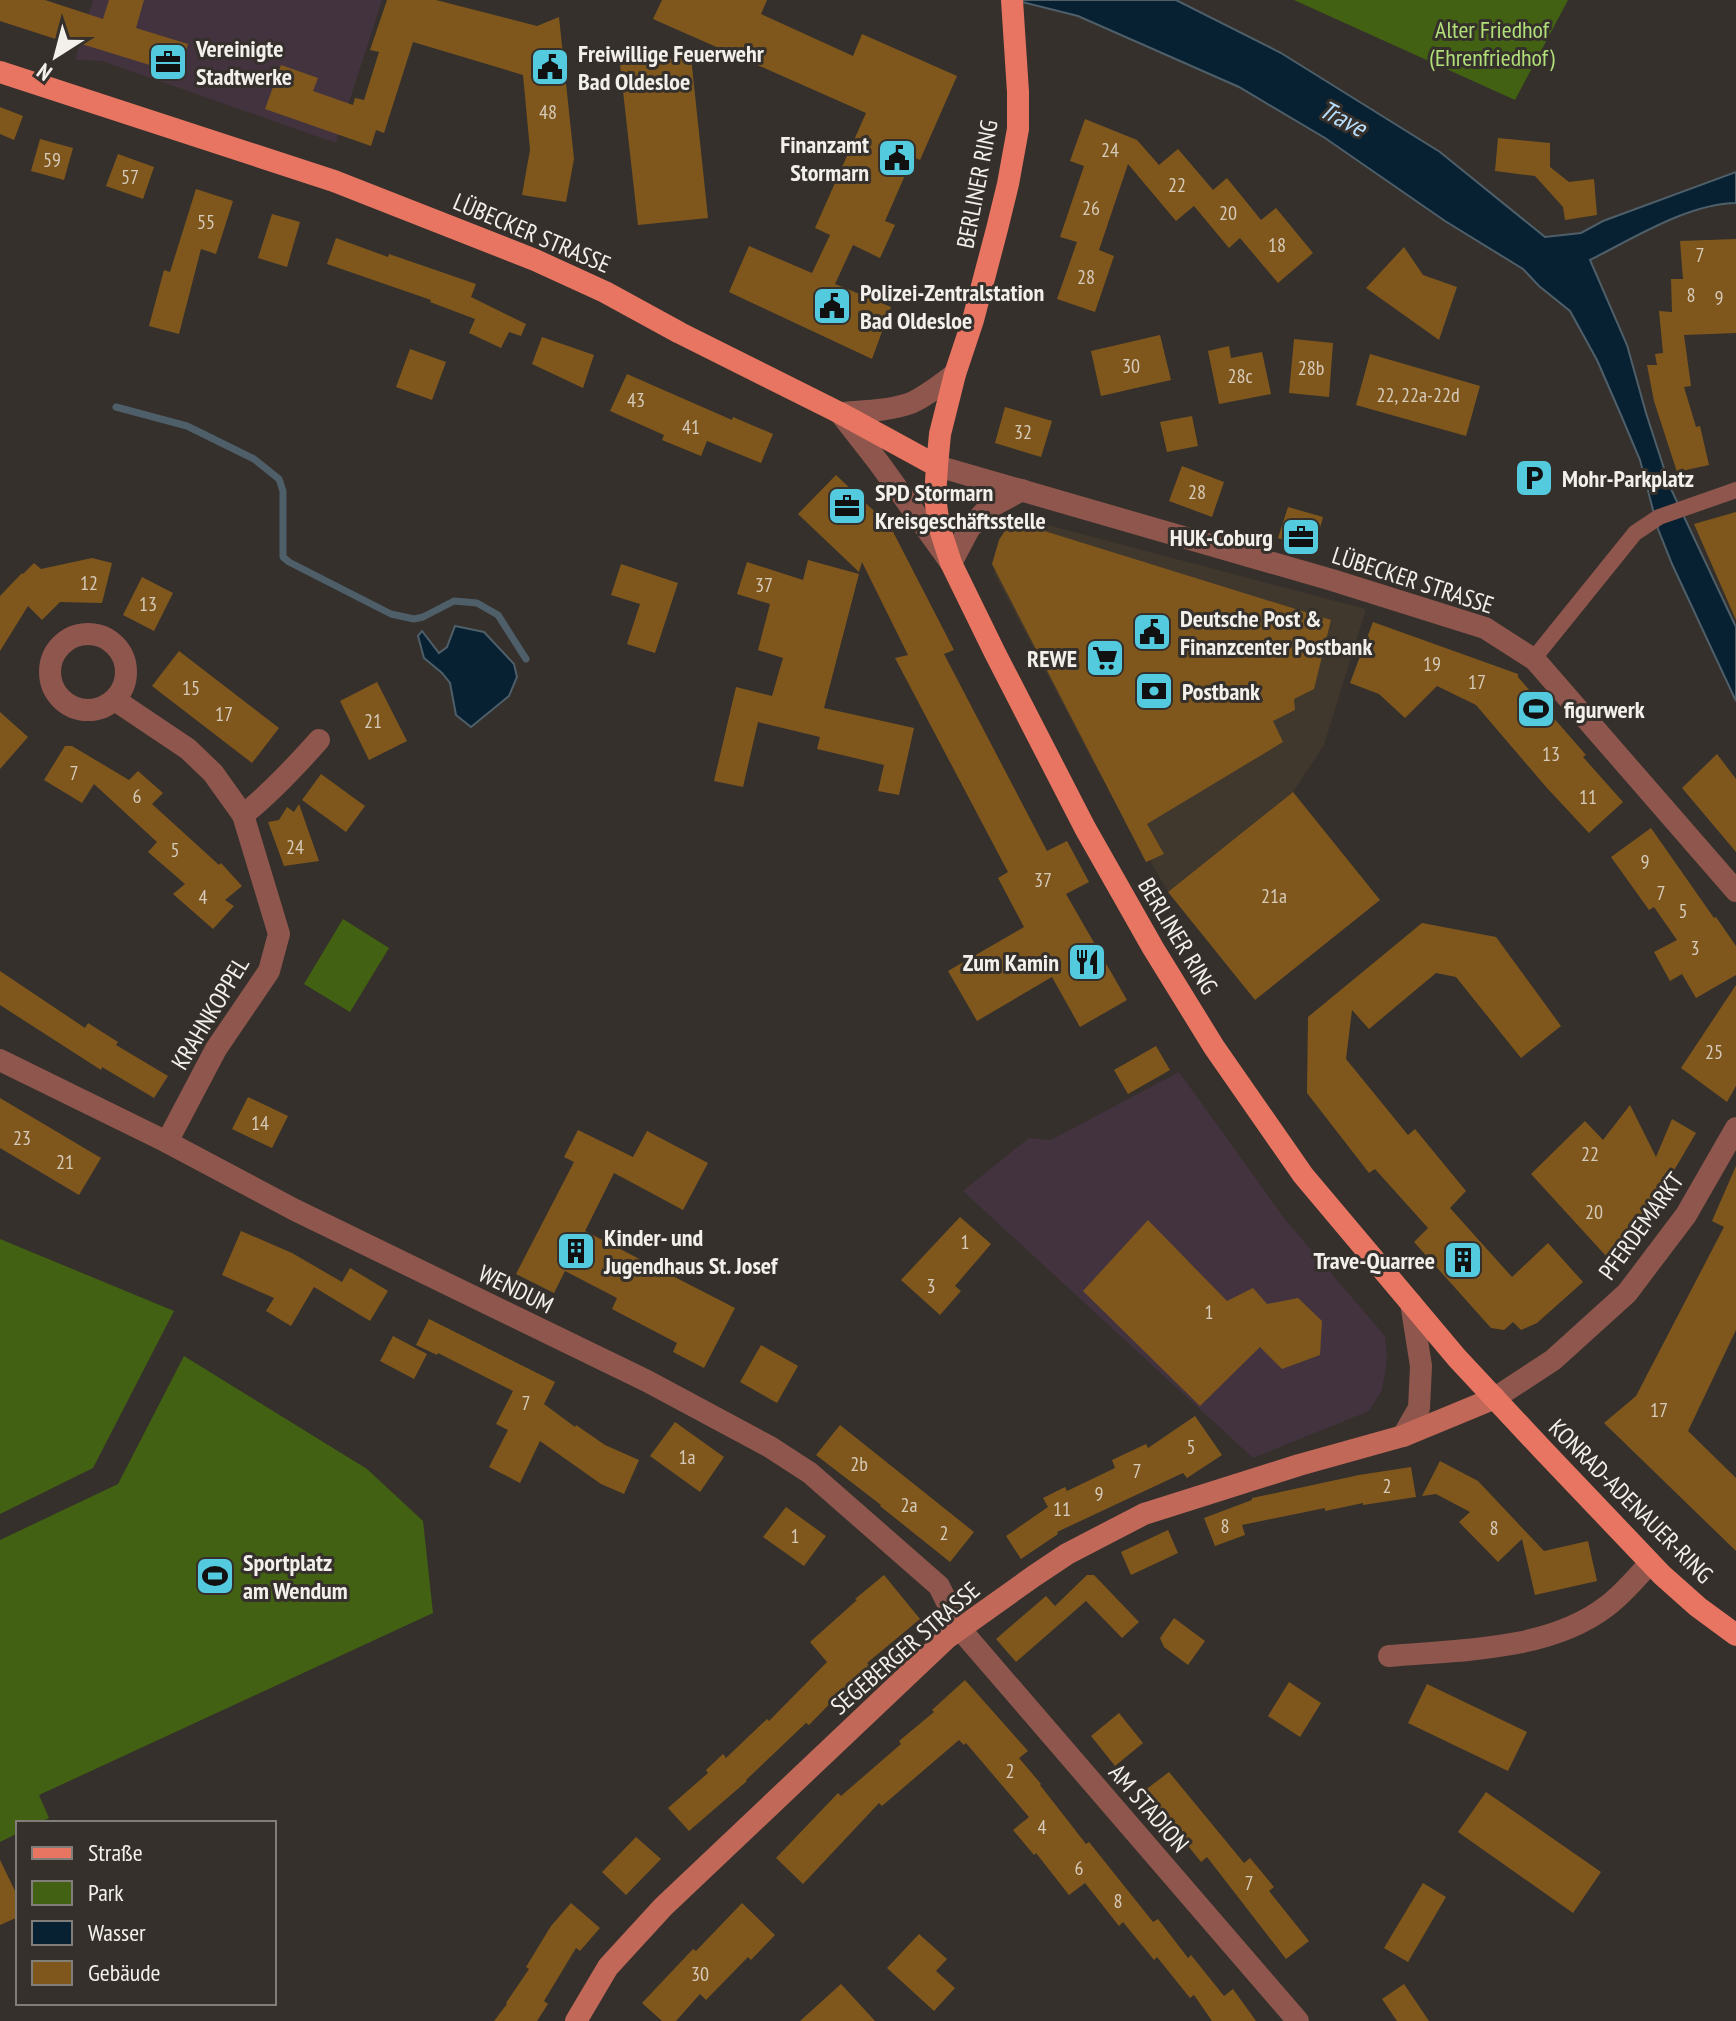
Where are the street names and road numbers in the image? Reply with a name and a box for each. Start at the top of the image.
street label: BERLINER RING [949,117,1005,251]
street label: LÜBECKER STRASSE [449,186,615,280]
street label: LÜBECKER STRASSE [1328,539,1498,621]
street label: BERLINER RING [1131,872,1225,1000]
street label: KRAHNKOPPEL [164,951,256,1075]
street label: PFERDEMARKT [1592,1166,1691,1286]
street label: WENDUM [473,1258,559,1320]
street label: KONRAD-ADENAUER-RING [1542,1412,1720,1590]
street label: SEGEBERGER STRASSE [824,1575,986,1721]
street label: AM STADION [1102,1757,1196,1859]

